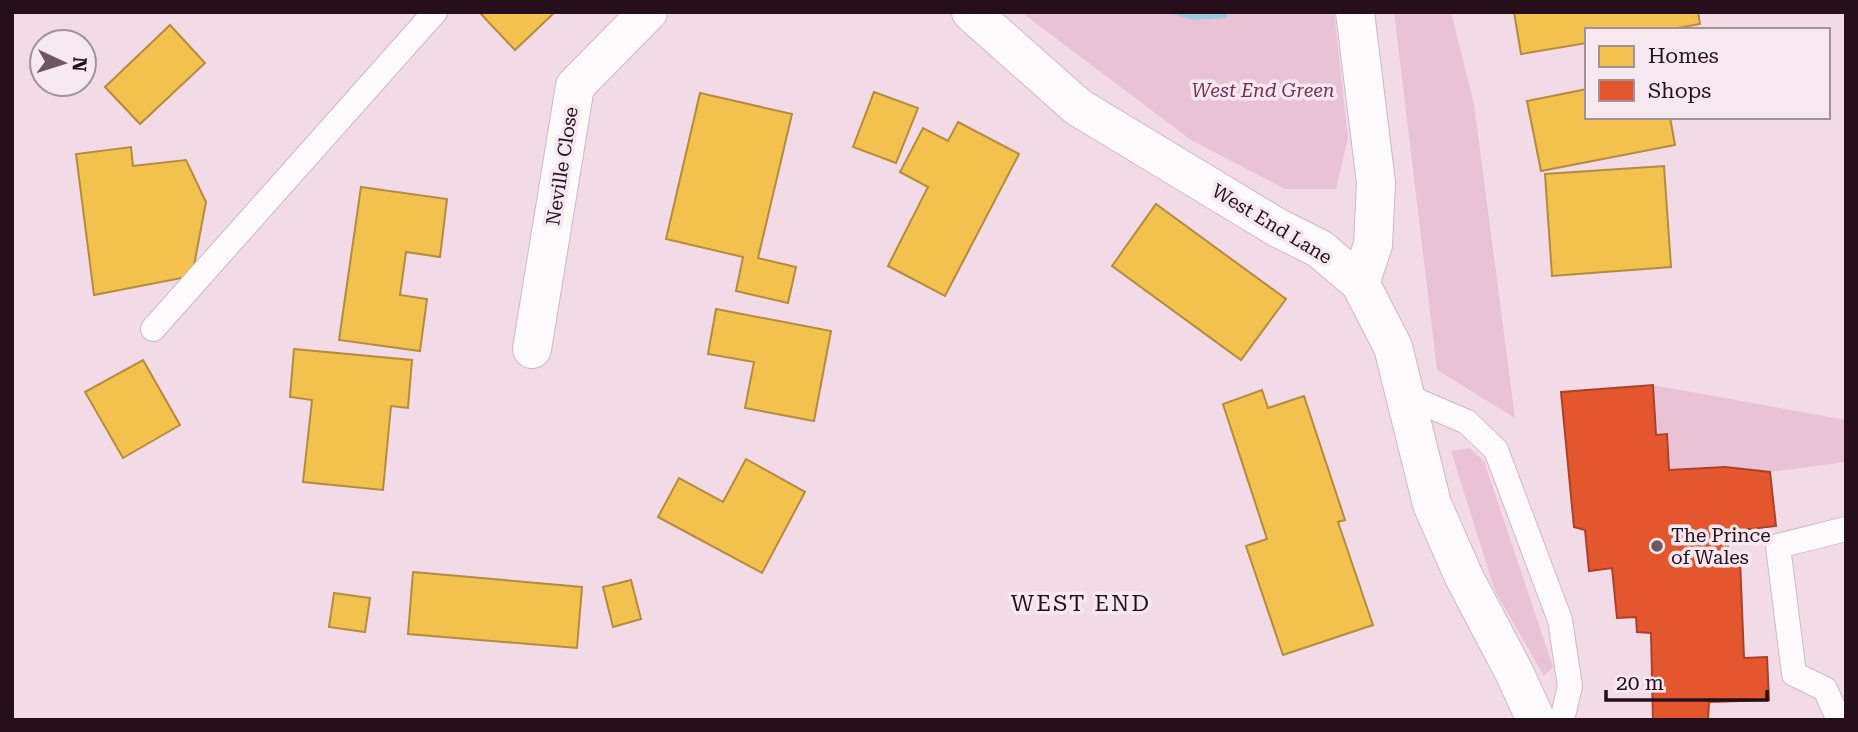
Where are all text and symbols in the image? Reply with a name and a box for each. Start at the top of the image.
north arrow [28,28,98,98]
legend [1585,28,1830,119]
text: Homes [1648,44,1719,68]
text: N [67,56,91,73]
park label: West End Green [1191,79,1335,102]
text: Shops [1648,79,1711,103]
street label: Neville Close [541,105,583,227]
street label: West End Lane [1208,179,1336,269]
place label: The Prince of Wales [1671,524,1771,569]
marker: The Prince of Wales [1649,538,1665,554]
district label: WEST END [1011,590,1151,617]
scale bar [1606,658,1767,702]
text: 20 m [1616,671,1664,695]

